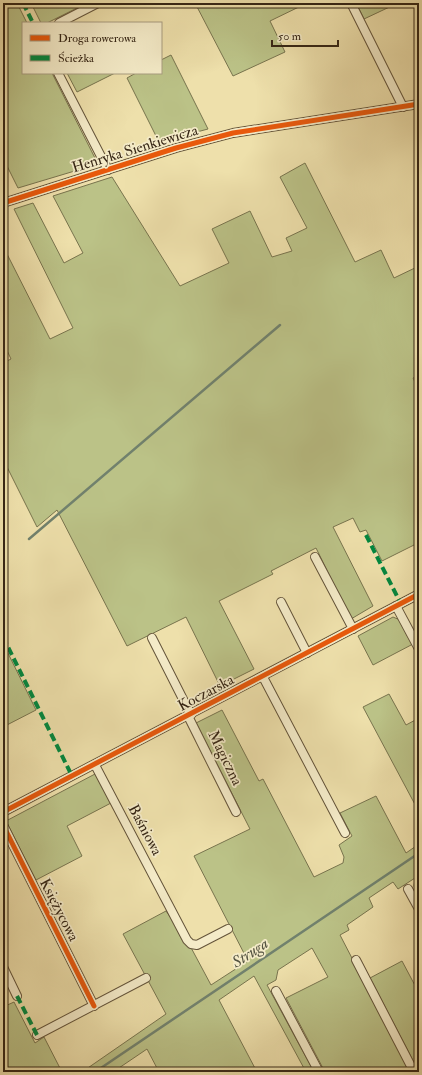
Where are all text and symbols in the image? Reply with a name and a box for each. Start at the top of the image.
legend [22,22,162,74]
scale bar [272,22,338,48]
text: 50 m [278,29,302,44]
text: Droga rowerowa [58,31,137,46]
text: Ścieżka [58,51,95,66]
street label: Henryka Sienkiewicza [70,121,201,177]
street label: Koczarska [175,670,238,716]
street label: Magiczna [204,727,247,789]
street label: Baśniowa [124,801,167,860]
street label: Księżycowa [35,875,83,945]
water label: Struga [227,934,272,973]

